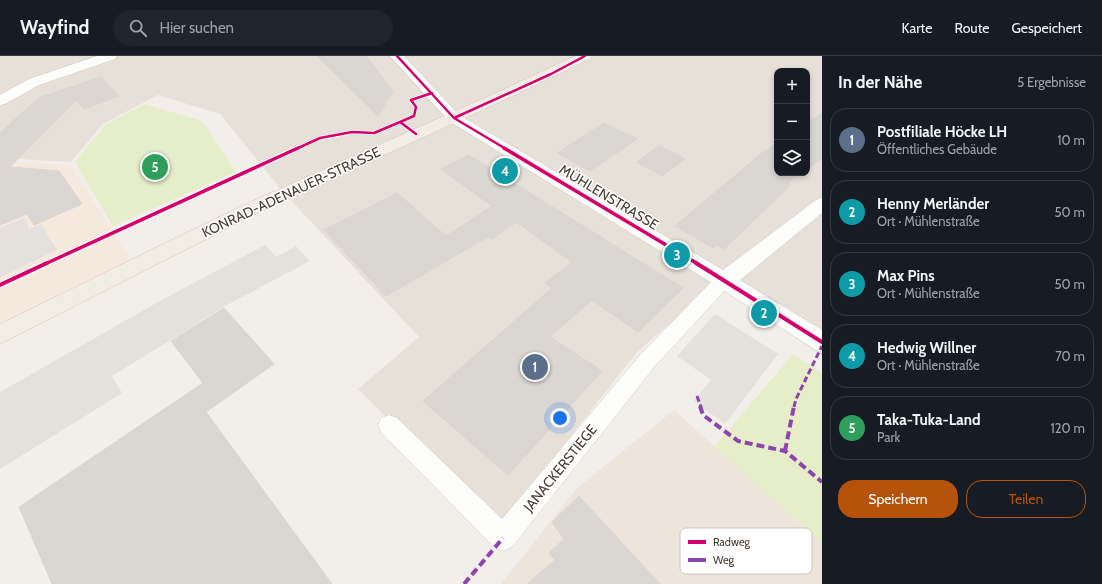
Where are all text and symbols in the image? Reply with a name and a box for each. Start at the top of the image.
search box [113,10,393,46]
text: Wayfind [20,16,89,39]
icon: search [127,17,149,39]
text: Hier suchen [159,19,234,37]
text: Karte [902,19,932,37]
text: Route [954,19,990,37]
text: Gespeichert [1012,19,1082,37]
map controls [774,68,810,176]
button: + [774,68,810,104]
text: In der Nähe [838,72,922,92]
text: 5 Ergebnisse [1017,74,1086,90]
button: − [774,104,810,140]
text: Postfiliale Höcke LH [877,123,1007,141]
text: 1 [850,132,854,148]
text: 10 m [1057,132,1085,148]
button: layers [774,140,810,176]
text: Öffentliches Gebäude [877,141,997,157]
street label: KONRAD-ADENAUER-STRASSE [199,143,383,241]
pin: 5 [142,152,168,182]
pin: 4 [492,156,518,186]
street label: MÜHLENSTRASSE [556,160,662,234]
text: Henny Merländer [877,195,989,213]
text: 2 [849,204,855,220]
text: 50 m [1055,204,1085,220]
text: Ort · Mühlenstraße [877,213,980,229]
pin: 3 [664,240,690,270]
text: Max Pins [877,267,935,285]
text: 3 [848,276,856,292]
text: 50 m [1055,276,1085,292]
text: Ort · Mühlenstraße [877,285,980,301]
pin: 2 [751,298,777,328]
text: Hedwig Willner [877,339,976,357]
text: 4 [848,348,856,364]
text: 70 m [1055,348,1085,364]
pin: 1 [522,352,548,382]
text: Ort · Mühlenstraße [877,357,980,373]
your location [550,408,570,428]
text: Taka-Tuka-Land [877,411,980,429]
street label: JANACKERSTIEGE [519,420,601,516]
text: 5 [849,420,855,436]
text: 120 m [1051,420,1085,436]
text: Park [877,429,900,445]
button: Speichern [838,480,958,518]
button: Teilen [966,480,1086,518]
legend [680,528,812,574]
text: Radweg [713,535,751,549]
text: Weg [713,553,735,567]

